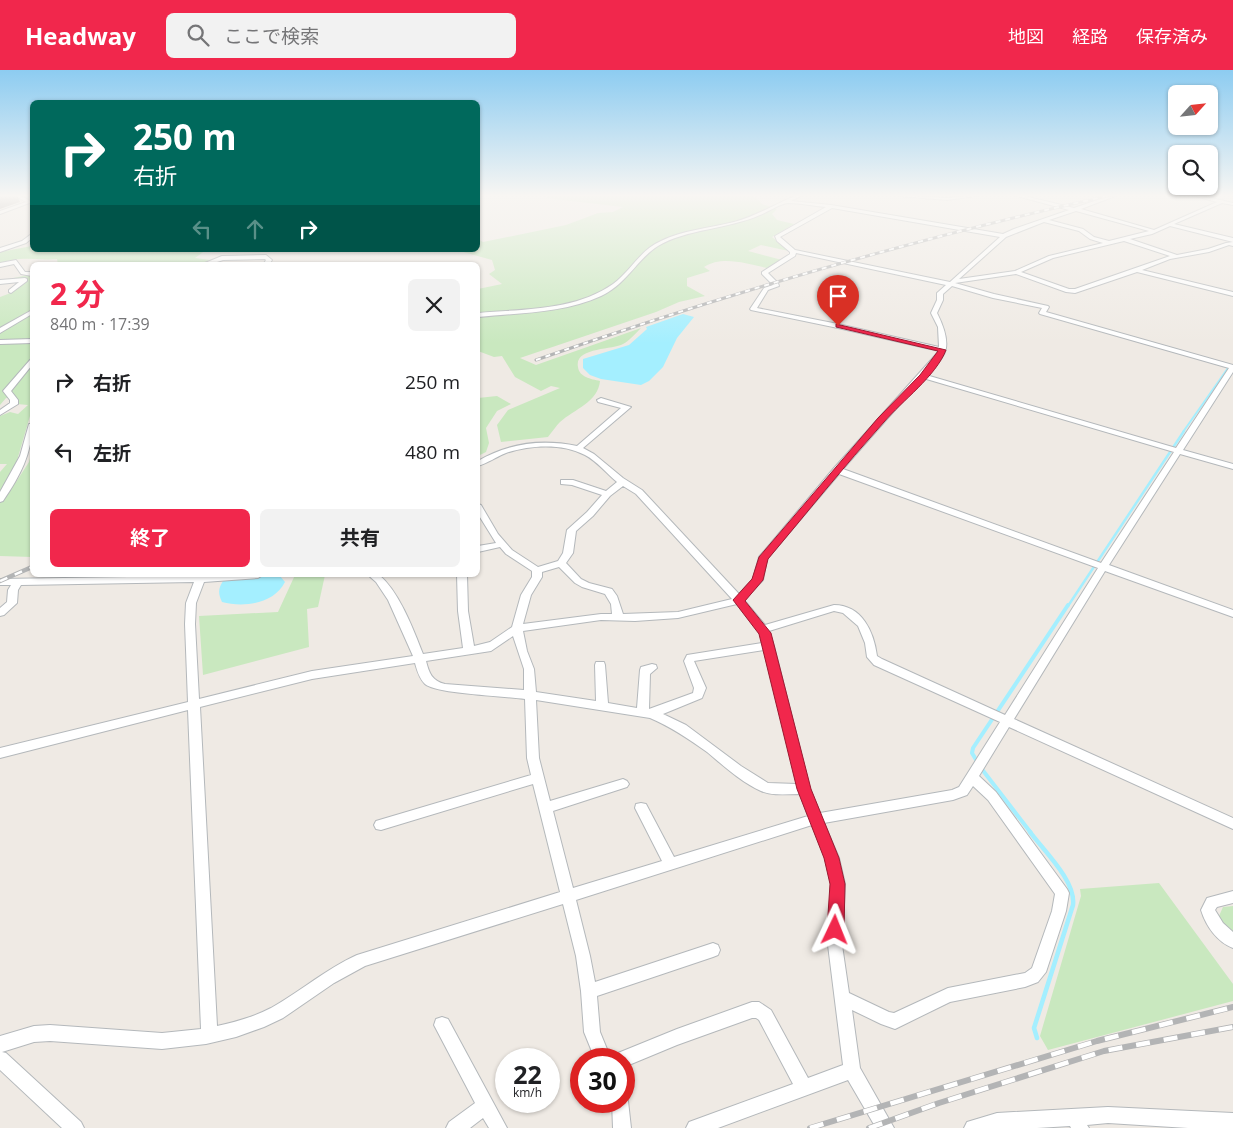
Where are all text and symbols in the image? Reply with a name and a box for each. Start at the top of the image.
search box [166,13,516,58]
text: Headway [25,19,136,52]
icon: search [184,21,212,49]
text: ここで検索 [224,23,319,49]
text: 地図 [1008,24,1044,48]
text: 経路 [1072,24,1108,48]
text: 保存済み [1136,24,1208,48]
north arrow [1168,85,1218,135]
map controls [1168,85,1218,195]
text: 250 m [133,113,237,160]
icon: right [50,120,115,185]
button: search [1168,145,1218,195]
text: 右折 [133,160,177,190]
icon: left [188,215,216,243]
icon: ahead [241,215,269,243]
icon: right [294,215,322,243]
text: 2 分 [50,273,105,314]
pin [817,275,859,326]
button: close [408,279,460,331]
icon: arrive [824,282,852,310]
text: 840 m · 17:39 [50,313,150,335]
icon: right [50,368,78,396]
text: 250 m [405,369,460,395]
text: 右折 [93,370,131,396]
icon: left [50,438,78,466]
text: 480 m [405,439,460,465]
text: 左折 [93,440,131,466]
button: 終了 [50,509,250,567]
button: 共有 [260,509,460,567]
position arrow [808,903,860,955]
speed limit sign: 30 [570,1048,635,1113]
text: 22 [513,1057,542,1091]
text: km/h [513,1084,542,1101]

